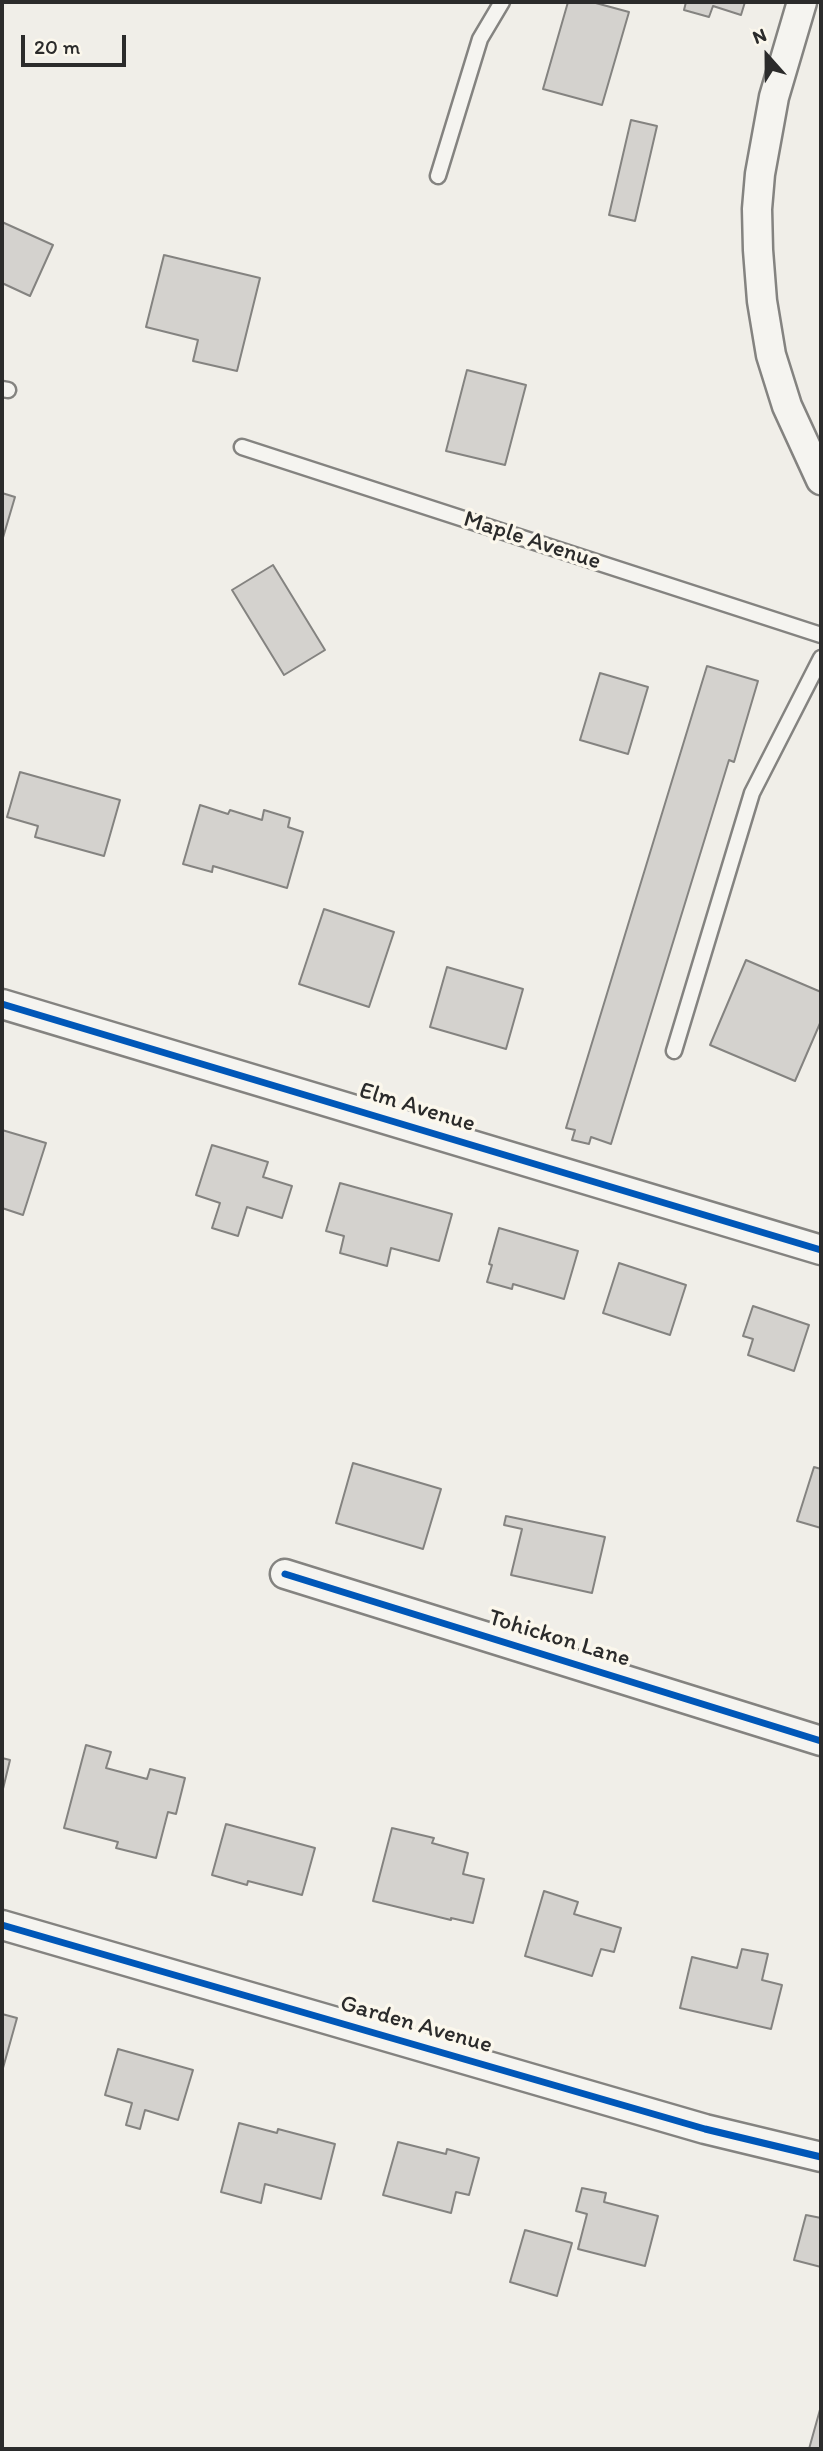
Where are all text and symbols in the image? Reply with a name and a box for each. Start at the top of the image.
scale bar [24,21,130,65]
north arrow [732,21,802,91]
text: N [749,23,769,49]
text: 20 m [34,34,80,59]
street label: Maple Avenue [460,505,604,577]
street label: Elm Avenue [356,1077,478,1139]
street label: Tohickon Lane [485,1604,633,1674]
street label: Garden Avenue [337,1990,495,2060]

